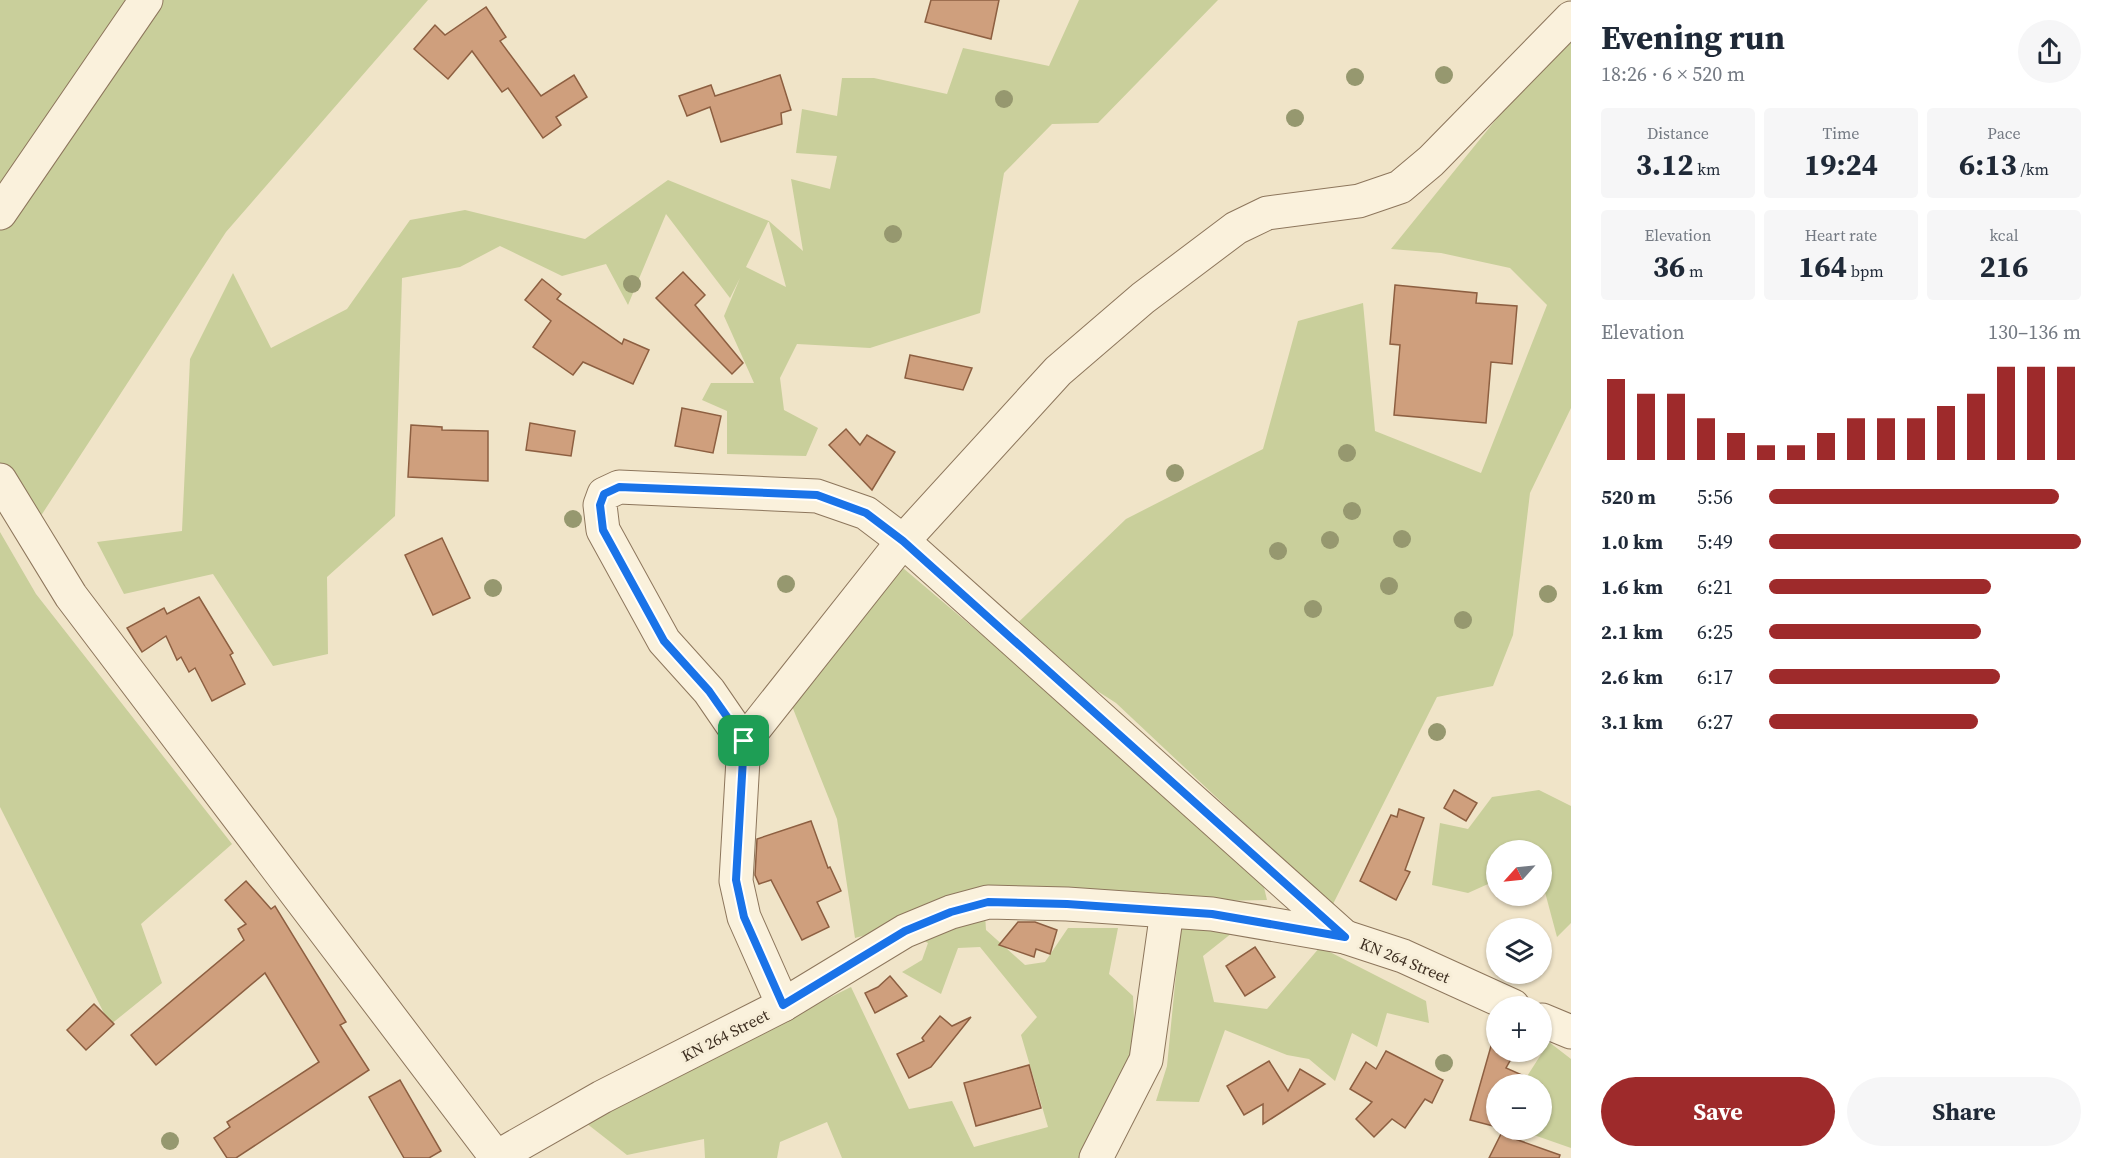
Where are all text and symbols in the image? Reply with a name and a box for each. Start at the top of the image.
text: Evening run [1601,15,1785,60]
button: share [2018,20,2081,83]
text: 18:26 · 6 × 520 m [1601,60,1745,88]
text: Distance [1647,122,1709,144]
text: Time [1822,122,1860,144]
text: Pace [1987,122,2021,144]
text: 3.12 [1636,144,1693,185]
text: 19:24 [1804,144,1878,185]
text: 6:13 [1959,144,2017,185]
text: km [1693,158,1720,180]
text: /km [2017,158,2049,180]
text: Elevation [1645,224,1711,246]
text: Heart rate [1805,224,1877,246]
text: kcal [1989,224,2019,246]
text: 36 [1653,246,1685,287]
text: 164 [1798,246,1847,287]
text: 216 [1980,246,2028,287]
text: m [1685,260,1703,282]
text: bpm [1847,260,1884,282]
text: Elevation [1601,318,1685,346]
text: 130–136 m [1988,318,2081,346]
text: 520 m [1601,483,1656,511]
text: 5:56 [1697,483,1733,511]
text: 1.0 km [1601,528,1663,556]
text: 5:49 [1697,528,1733,556]
text: 1.6 km [1601,573,1663,601]
text: 6:21 [1697,573,1733,601]
text: 2.1 km [1601,618,1663,646]
text: 6:25 [1697,618,1733,646]
text: 2.6 km [1601,663,1663,691]
text: 6:17 [1697,663,1733,691]
text: 3.1 km [1601,708,1663,736]
text: 6:27 [1697,708,1733,736]
pin [718,715,769,766]
icon: arrive [727,724,760,757]
north arrow [1486,840,1552,906]
map controls [1486,840,1552,1140]
button: layers [1486,918,1552,984]
street label: KN 264 Street [1357,932,1454,988]
button: + [1486,996,1552,1062]
street label: KN 264 Street [678,1003,773,1066]
button: − [1486,1074,1552,1140]
button: Save [1601,1077,1835,1146]
button: Share [1847,1077,2081,1146]

